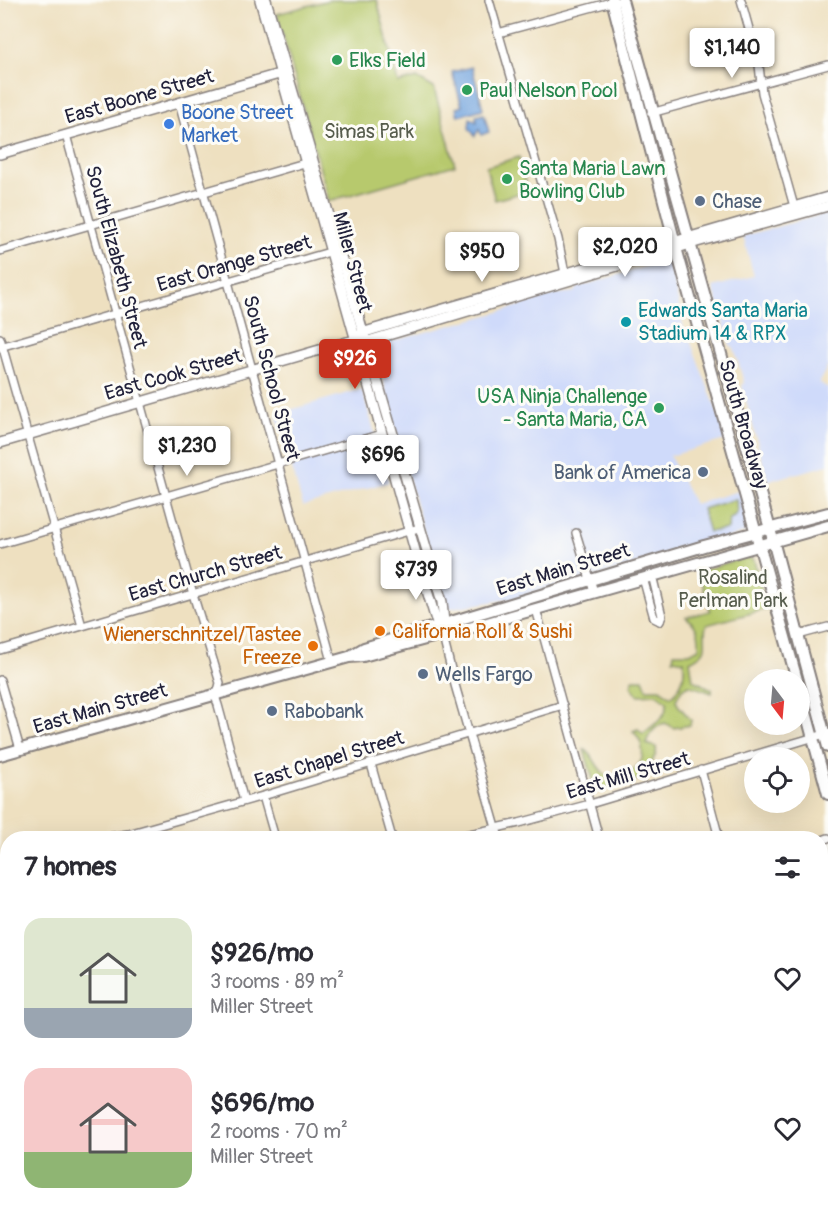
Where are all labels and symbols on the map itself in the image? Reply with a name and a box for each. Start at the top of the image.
pin: $1,140 [683,28,781,79]
place label: Elks Field [349,48,426,73]
marker: Elks Field [330,53,344,67]
street label: East Boone Street [62,63,217,130]
place label: Paul Nelson Pool [479,78,618,103]
marker: Paul Nelson Pool [460,83,474,97]
place label: Boone Street Market [181,100,294,148]
marker: Boone Street Market [162,117,176,131]
park label: Simas Park [324,119,415,144]
place label: Santa Maria Lawn Bowling Club [519,156,666,204]
street label: South Elizabeth Street [80,163,153,352]
marker: Santa Maria Lawn Bowling Club [500,172,514,186]
place label: Chase [712,189,762,214]
marker: Chase [693,194,707,208]
street label: Miller Street [327,209,378,316]
pin: $2,020 [576,227,674,278]
street label: East Orange Street [154,229,315,297]
pin: $950 [446,232,518,283]
street label: South School Street [237,293,306,464]
place label: Edwards Santa Maria Stadium 14 & RPX [638,298,808,346]
marker: Edwards Santa Maria Stadium 14 & RPX [619,315,633,329]
pin: $926 [319,339,391,390]
street label: East Cook Street [102,343,246,406]
street label: South Broadway [713,357,774,492]
place label: USA Ninja Challenge - Santa Maria, CA [477,384,647,432]
marker: USA Ninja Challenge - Santa Maria, CA [652,401,666,415]
pin: $1,230 [138,426,236,477]
pin: $696 [347,435,419,486]
place label: Bank of America [553,460,691,485]
marker: Bank of America [696,465,710,479]
street label: East Main Street [494,537,634,602]
street label: East Church Street [126,539,285,607]
pin: $739 [380,550,452,601]
park label: Rosalind Perlman Park [678,565,789,613]
place label: California Roll & Sushi [392,619,572,644]
place label: Wienerschnitzel/Tastee Freeze [103,622,301,670]
marker: California Roll & Sushi [373,624,387,638]
marker: Wienerschnitzel/Tastee Freeze [306,639,320,653]
place label: Wells Fargo [435,662,533,687]
marker: Wells Fargo [416,667,430,681]
north arrow [744,669,810,735]
street label: East Main Street [30,677,171,740]
place label: Rabobank [284,699,364,724]
marker: Rabobank [265,704,279,718]
street label: East Chapel Street [252,725,408,794]
street label: East Mill Street [564,746,694,805]

